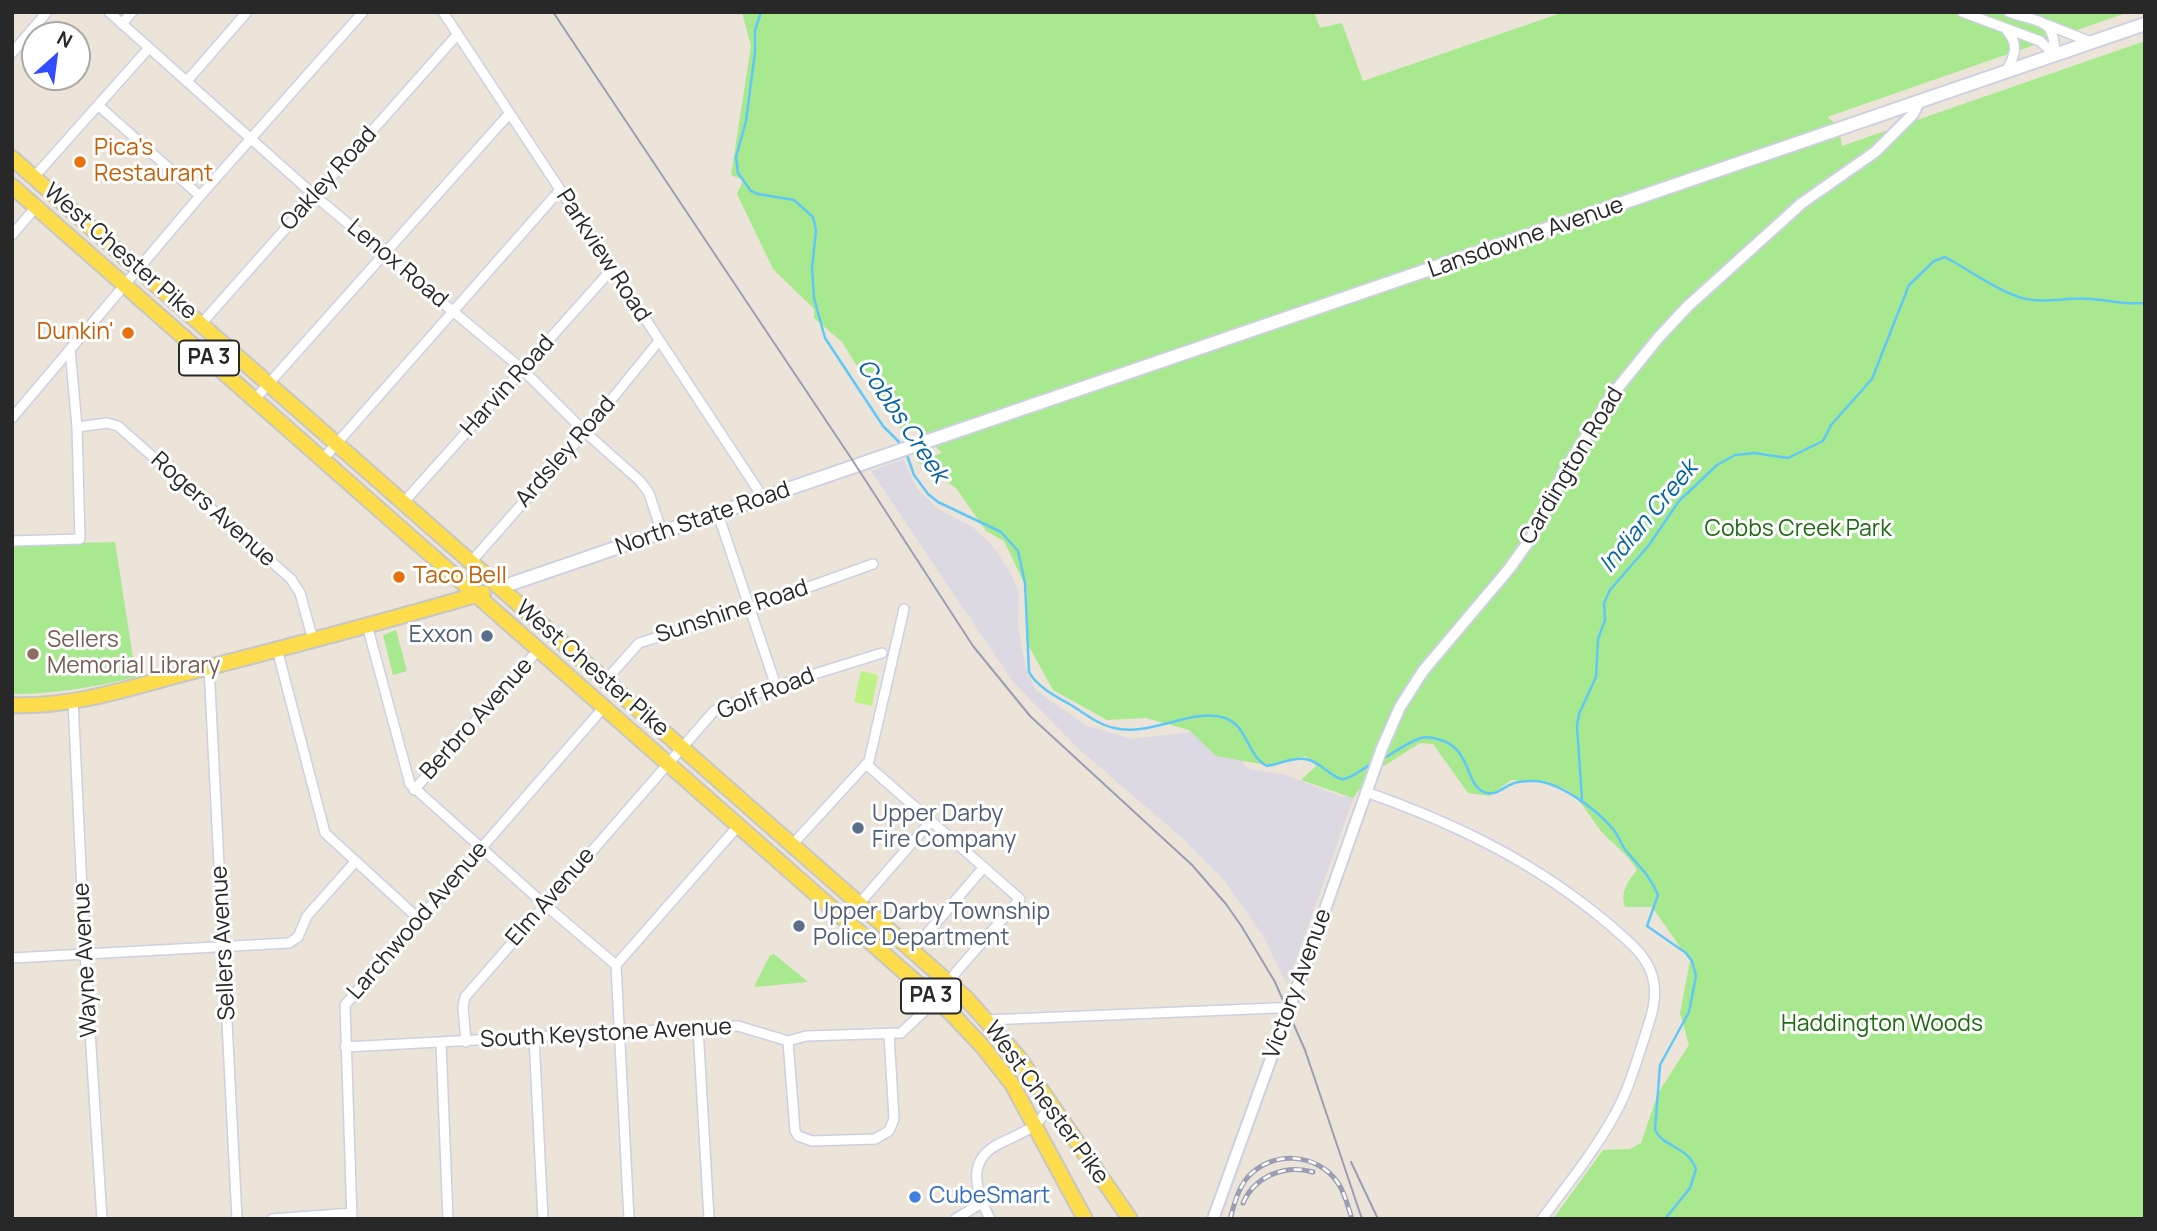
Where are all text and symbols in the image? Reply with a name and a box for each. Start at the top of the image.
north arrow [21,21,91,91]
text: N [53,25,77,54]
street label: Oakley Road [275,121,383,237]
place label: Pica's Restaurant [94,135,213,189]
marker: Pica's Restaurant [72,154,88,170]
street label: West Chester Pike [38,178,202,326]
street label: Parkview Road [550,184,656,328]
street label: Lansdowne Avenue [1425,192,1627,284]
street label: Lenox Road [341,214,453,314]
place label: Dunkin' [37,319,114,347]
marker: Dunkin' [120,325,136,341]
street label: Harvin Road [455,330,561,442]
road number: PA 3 [179,340,239,376]
water label: Cobbs Creek [850,354,954,488]
street label: Cardington Road [1514,382,1630,550]
street label: Ardsley Road [510,391,622,513]
street label: Rogers Avenue [145,447,281,573]
water label: Indian Creek [1594,455,1704,579]
street label: North State Road [612,476,794,562]
park label: Cobbs Creek Park [1704,516,1892,544]
place label: Taco Bell [413,563,507,591]
marker: Taco Bell [391,569,407,585]
street label: Sunshine Road [652,574,812,650]
street label: West Chester Pike [510,595,674,743]
place label: Exxon [409,622,473,650]
place label: Sellers Memorial Library [47,627,220,681]
marker: Exxon [479,628,495,644]
marker: Sellers Memorial Library [25,646,41,662]
street label: Berbro Avenue [415,652,539,786]
street label: Golf Road [713,662,819,726]
place label: Upper Darby Fire Company [872,801,1016,855]
marker: Upper Darby Fire Company [850,820,866,836]
street label: Larchwood Avenue [342,836,494,1006]
street label: Elm Avenue [501,842,601,952]
street label: Sellers Avenue [206,865,242,1021]
street label: Wayne Avenue [68,882,104,1038]
place label: Upper Darby Township Police Department [813,899,1050,953]
street label: Victory Avenue [1258,905,1338,1063]
marker: Upper Darby Township Police Department [791,918,807,934]
road number: PA 3 [901,978,961,1014]
park label: Haddington Woods [1781,1011,1983,1039]
street label: South Keystone Avenue [480,1014,732,1054]
street label: West Chester Pike [978,1016,1114,1190]
place label: CubeSmart [929,1183,1050,1211]
marker: CubeSmart [907,1189,923,1205]

